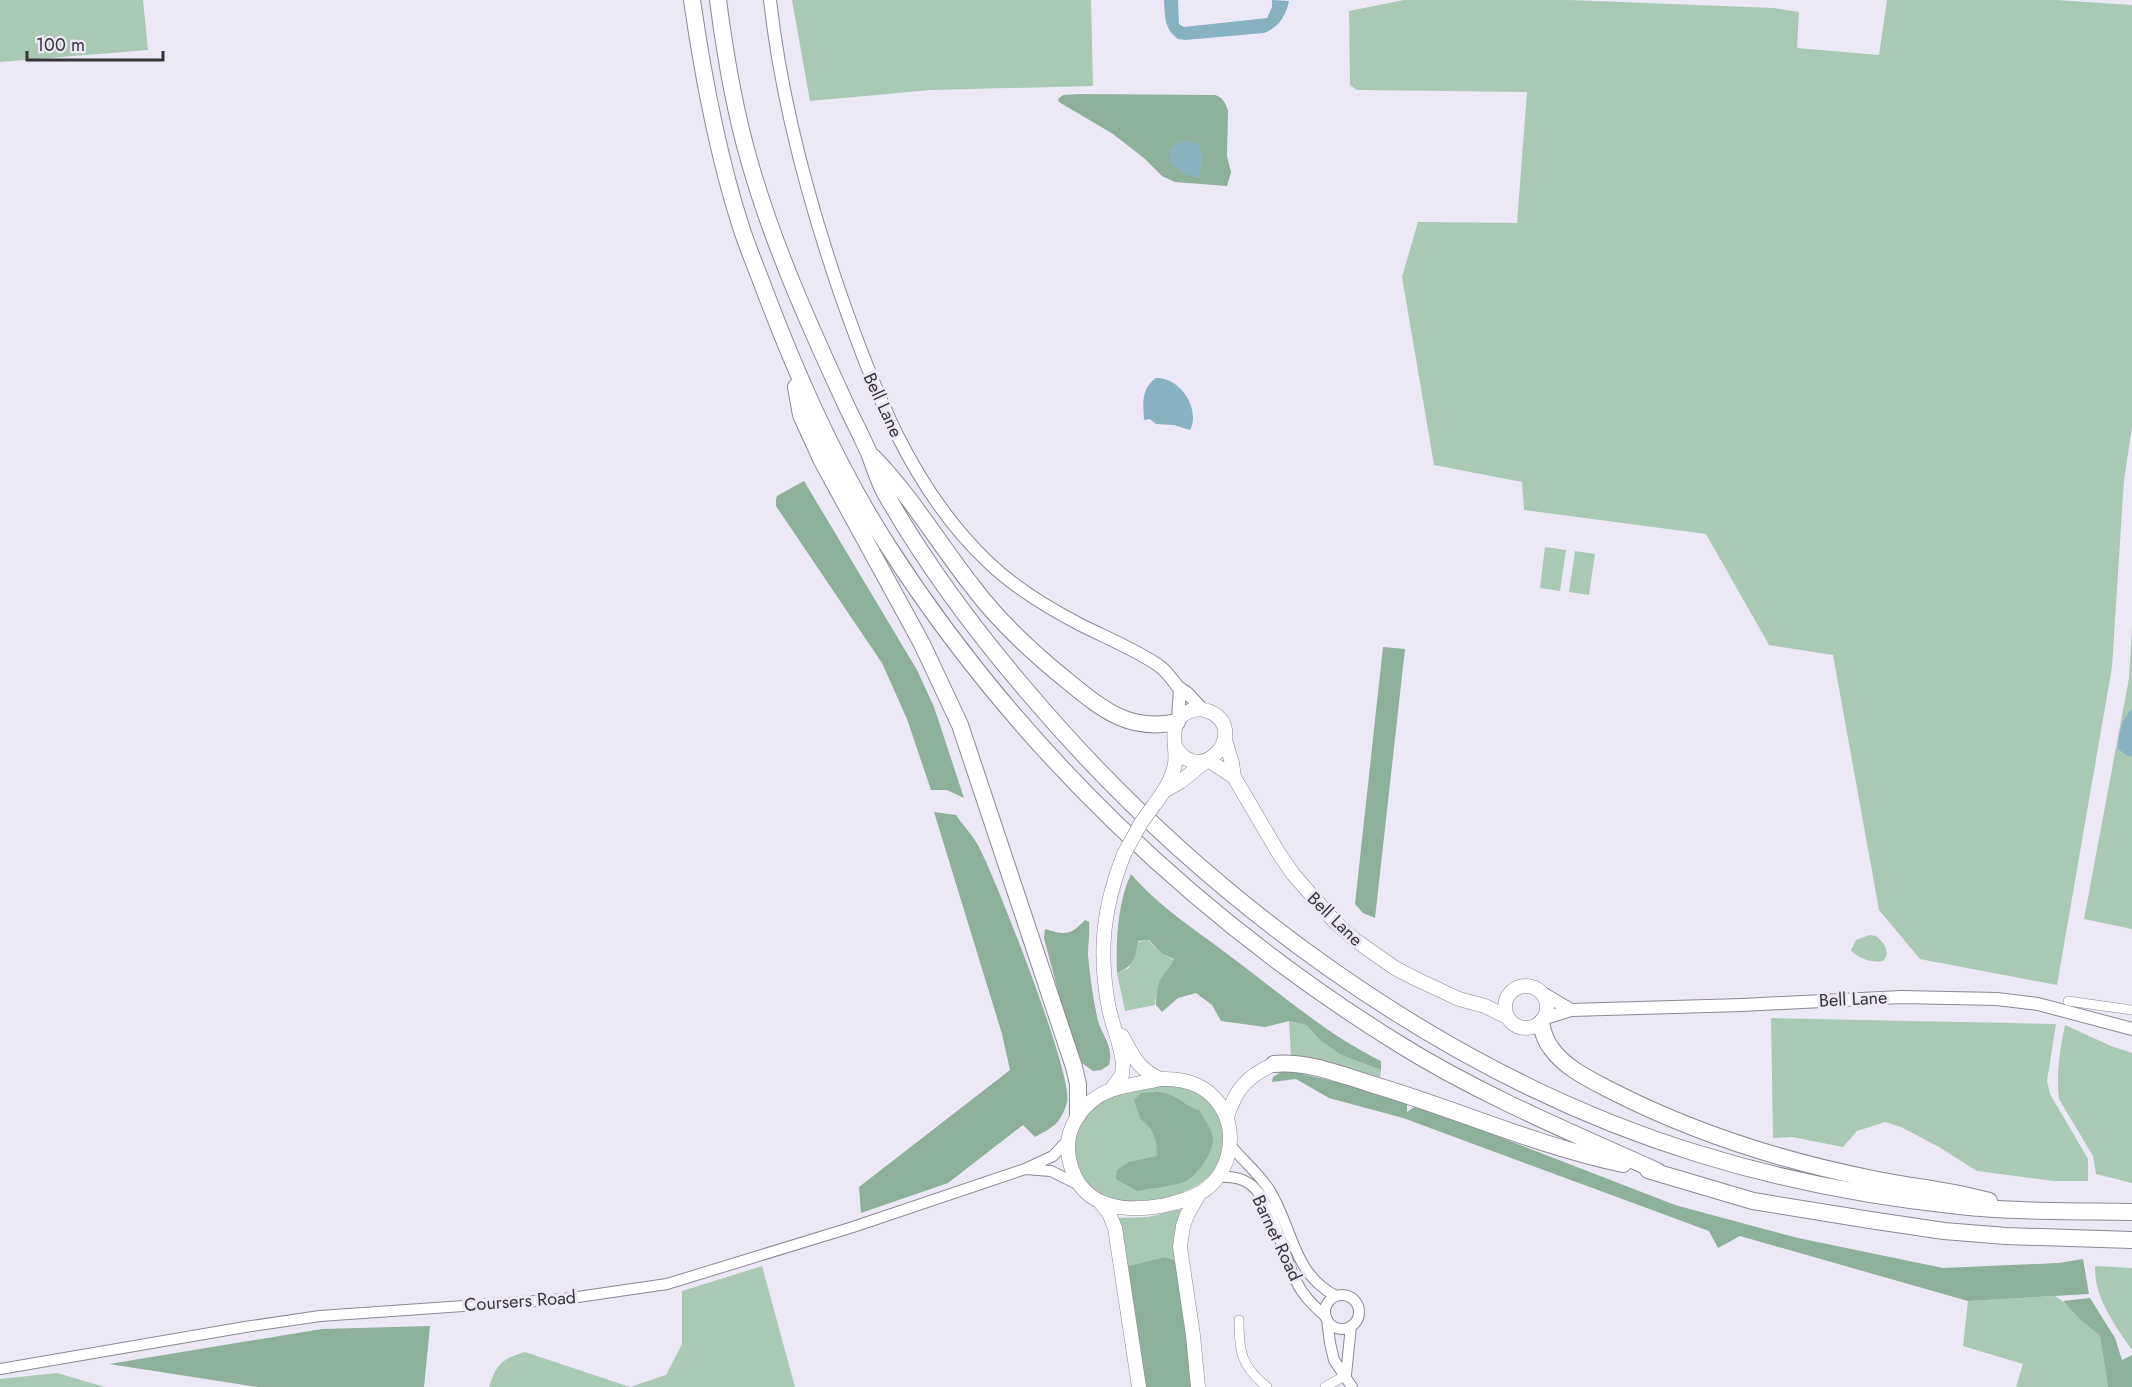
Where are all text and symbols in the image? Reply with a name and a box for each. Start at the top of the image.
scale bar [27,24,164,62]
text: 100 m [36,32,85,58]
street label: Bell Lane [857,368,909,442]
street label: Bell Lane [1301,886,1369,952]
street label: Bell Lane [1818,984,1888,1014]
street label: Barnet Road [1246,1191,1308,1285]
street label: Coursers Road [463,1284,577,1318]

